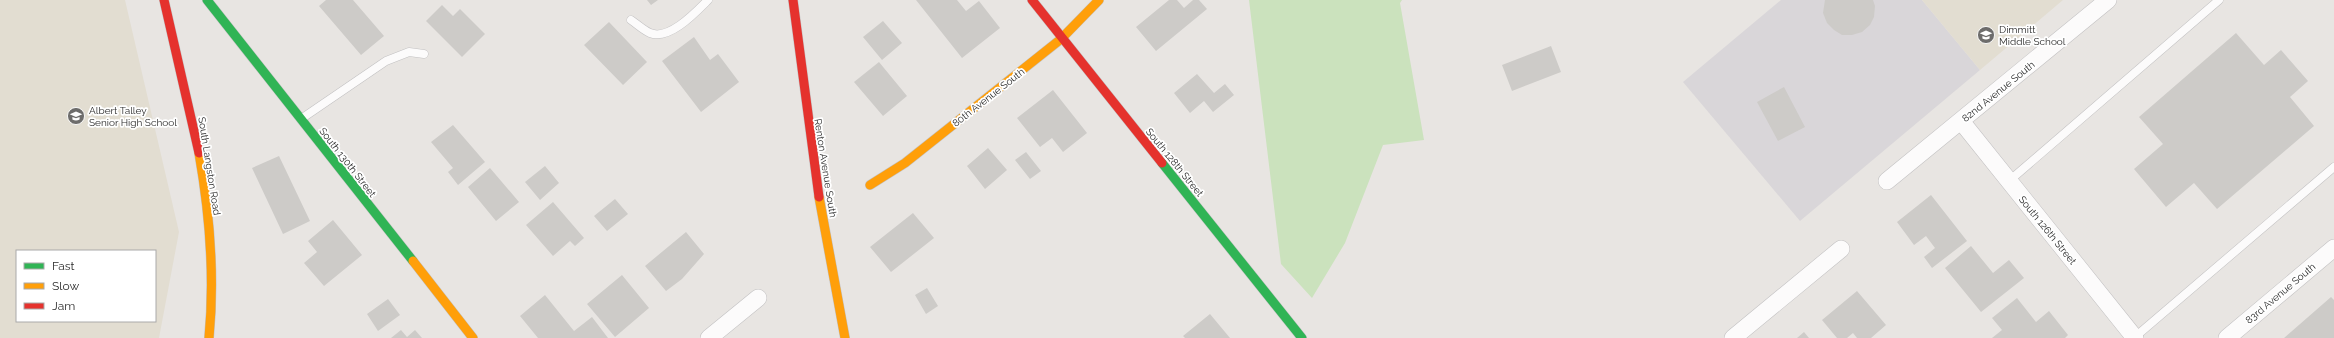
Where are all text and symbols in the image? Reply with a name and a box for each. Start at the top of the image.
place label: Dimmitt Middle School [1999,24,2066,47]
school or university icon: Dimmitt Middle School [1976,25,1996,45]
street label: 82nd Avenue South [1960,59,2037,124]
street label: 80th Avenue South [950,66,1027,129]
place label: Albert Talley Senior High School [89,105,177,128]
school or university icon: Albert Talley Senior High School [66,106,86,126]
street label: South Langston Road [196,116,223,216]
street label: Renton Avenue South [812,118,839,219]
street label: South 130th Street [317,125,378,200]
street label: South 128th Street [1144,126,1206,199]
street label: South 126th Street [2017,194,2079,267]
legend [16,250,156,322]
text: Fast [52,259,75,273]
street label: 83rd Avenue South [2243,261,2318,326]
text: Slow [52,279,79,293]
text: Jam [52,299,75,313]

